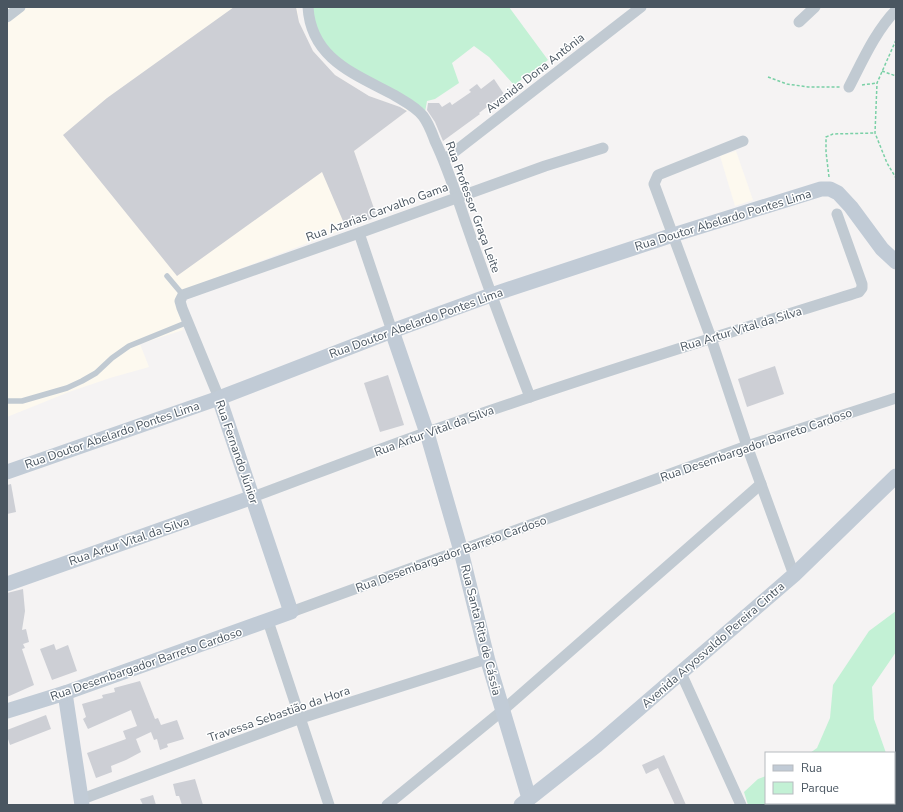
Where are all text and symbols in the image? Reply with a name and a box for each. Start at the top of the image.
street label: Avenida Dona Antônia [482,29,588,117]
street label: Rua Professor Graça Leite [442,139,504,275]
street label: Rua Azarias Carvalho Gama [304,179,450,245]
street label: Rua Doutor Abelardo Pontes Lima [633,185,813,255]
street label: Rua Doutor Abelardo Pontes Lima [327,284,505,362]
street label: Rua Artur Vital da Silva [678,303,804,355]
street label: Rua Doutor Abelardo Pontes Lima [22,398,202,472]
street label: Rua Fernando Júnior [212,398,263,507]
street label: Rua Artur Vital da Silva [372,402,496,460]
street label: Rua Desembargador Barreto Cardoso [658,404,854,485]
street label: Rua Desembargador Barreto Cardoso [353,512,549,596]
street label: Rua Artur Vital da Silva [67,513,191,569]
street label: Rua Santa Rita de Cássia [457,563,505,697]
street label: Avenida Aryosvaldo Pereira Cintra [638,578,788,712]
street label: Rua Desembargador Barreto Cardoso [48,623,244,704]
street label: Travessa Sebastião da Hora [206,682,352,746]
legend [765,752,895,804]
text: Rua [801,760,822,776]
text: Parque [801,780,839,796]

